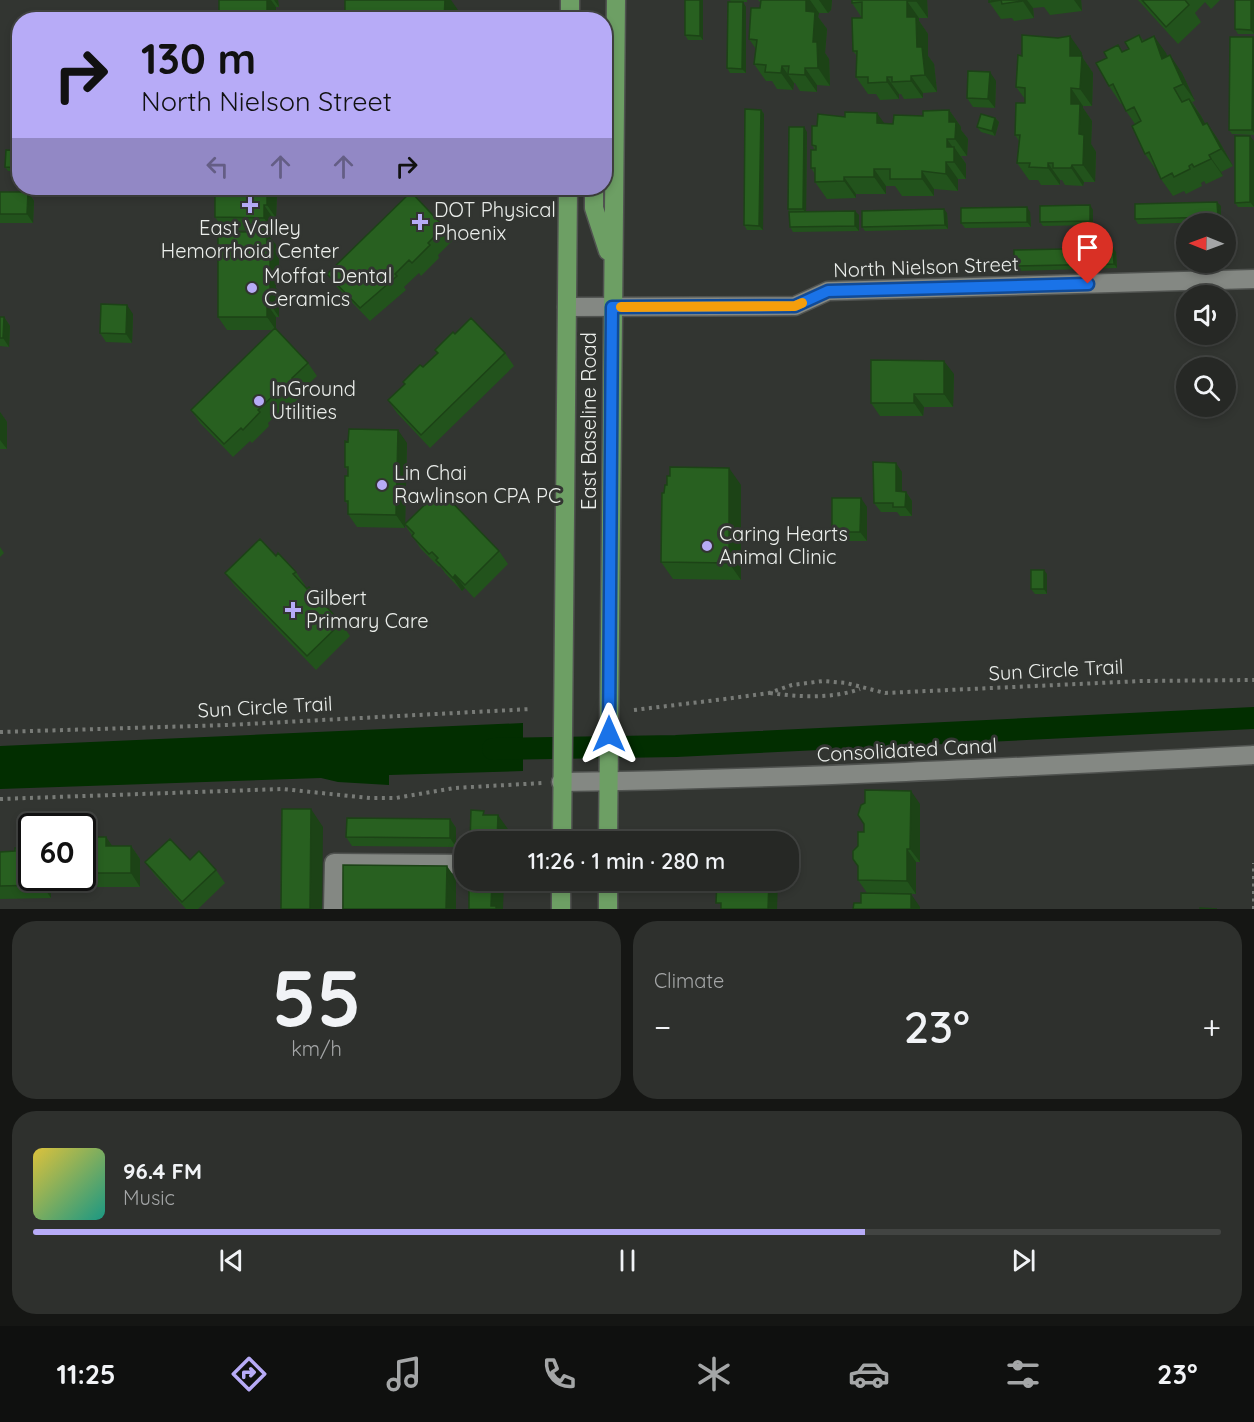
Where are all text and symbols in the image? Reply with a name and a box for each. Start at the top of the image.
text: 130 m [141,32,256,85]
icon: right [42,36,120,114]
text: North Nielson Street [141,84,392,118]
icon: left [201,150,234,183]
icon: ahead [264,150,297,183]
icon: ahead [327,150,360,183]
icon: right [390,150,423,183]
marker: East Valley Hemorrhoid Center [241,196,259,214]
place label: DOT Physical Phoenix [434,197,556,245]
marker: DOT Physical Phoenix [411,213,429,231]
north arrow [1176,213,1236,273]
map controls [1176,213,1236,417]
place label: East Valley Hemorrhoid Center [161,215,339,263]
pin [1062,222,1113,284]
icon: arrive [1071,231,1104,264]
street label: North Nielson Street [833,251,1019,282]
place label: Moffat Dental Ceramics [264,263,392,311]
marker: Moffat Dental Ceramics [245,281,259,295]
button: sound [1176,285,1236,345]
street label: East Baseline Road [576,332,601,510]
button: search [1176,357,1236,417]
place label: InGround Utilities [271,376,356,424]
marker: InGround Utilities [252,394,266,408]
place label: Lin Chai Rawlinson CPA PC [394,460,561,508]
marker: Lin Chai Rawlinson CPA PC [375,478,389,492]
place label: Caring Hearts Animal Clinic [719,521,848,569]
marker: Caring Hearts Animal Clinic [700,539,714,553]
place label: Gilbert Primary Care [306,585,429,633]
marker: Gilbert Primary Care [284,601,302,619]
street label: Sun Circle Trail [988,653,1124,686]
street label: Sun Circle Trail [197,690,333,723]
position arrow [577,702,641,766]
street label: Consolidated Canal [816,732,998,767]
speed limit sign: 60 [18,813,96,891]
text: 11:26 · 1 min · 280 m [528,847,725,875]
text: 55 [272,948,361,1046]
text: Climate [654,968,724,993]
text: 23° [904,998,970,1054]
text: − [654,1006,671,1047]
text: + [1202,1006,1221,1047]
text: km/h [291,1036,342,1061]
text: 96.4 FM [123,1157,202,1185]
text: Music [123,1185,175,1210]
icon: previous [215,1244,248,1277]
icon: pause [611,1244,644,1277]
icon: next [1007,1244,1040,1277]
icon: directions [228,1353,270,1395]
icon: music [383,1353,425,1395]
icon: phone [538,1353,580,1395]
icon: climate [693,1353,735,1395]
icon: car [848,1353,890,1395]
icon: filters [1002,1353,1044,1395]
text: 11:25 [56,1357,116,1391]
text: 23° [1157,1357,1198,1391]

